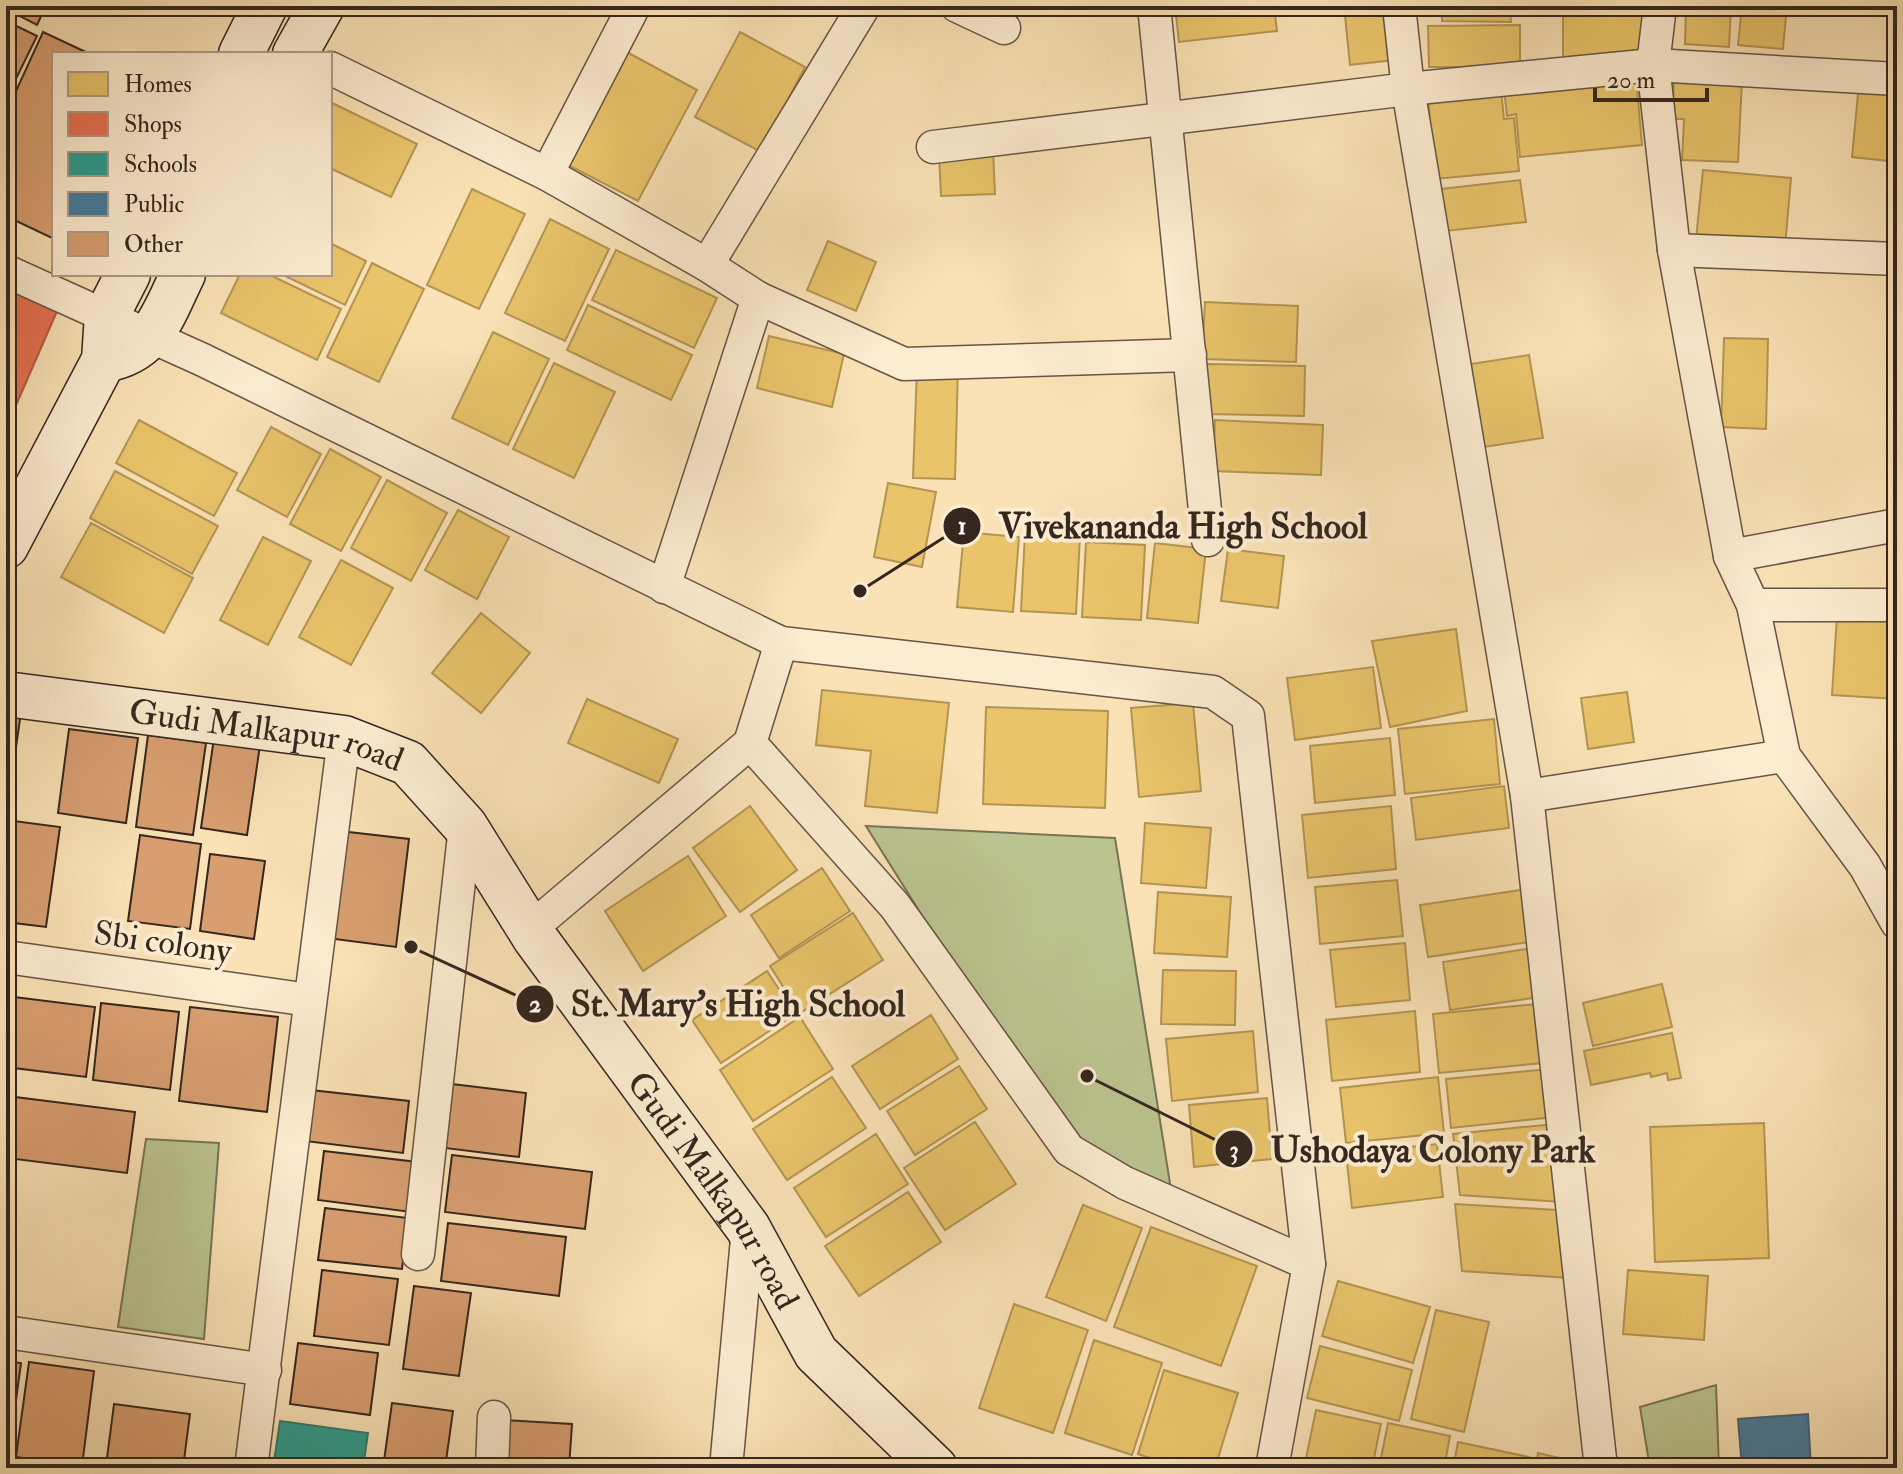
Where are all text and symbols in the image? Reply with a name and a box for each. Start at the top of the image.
legend [52,52,332,276]
scale bar [1595,52,1707,102]
text: 20 m [1607,65,1656,96]
text: Homes [124,69,192,100]
text: Shops [124,109,182,140]
text: Schools [124,149,197,180]
text: Public [124,189,184,220]
text: Other [124,229,183,260]
callout: Vivekananda High School [942,496,1383,556]
text: Vivekananda High School [998,504,1368,549]
text: 1 [958,511,966,542]
street label: Gudi Malkapur road [127,690,410,782]
street label: Sbi colony [91,912,235,974]
callout: St. Mary's High School [515,974,921,1034]
text: St. Mary's High School [571,982,906,1028]
text: 2 [529,989,541,1020]
street label: Gudi Malkapur road [617,1063,808,1317]
callout: Ushodaya Colony Park [1214,1119,1612,1179]
text: Ushodaya Colony Park [1270,1128,1596,1174]
text: 3 [1229,1135,1239,1166]

